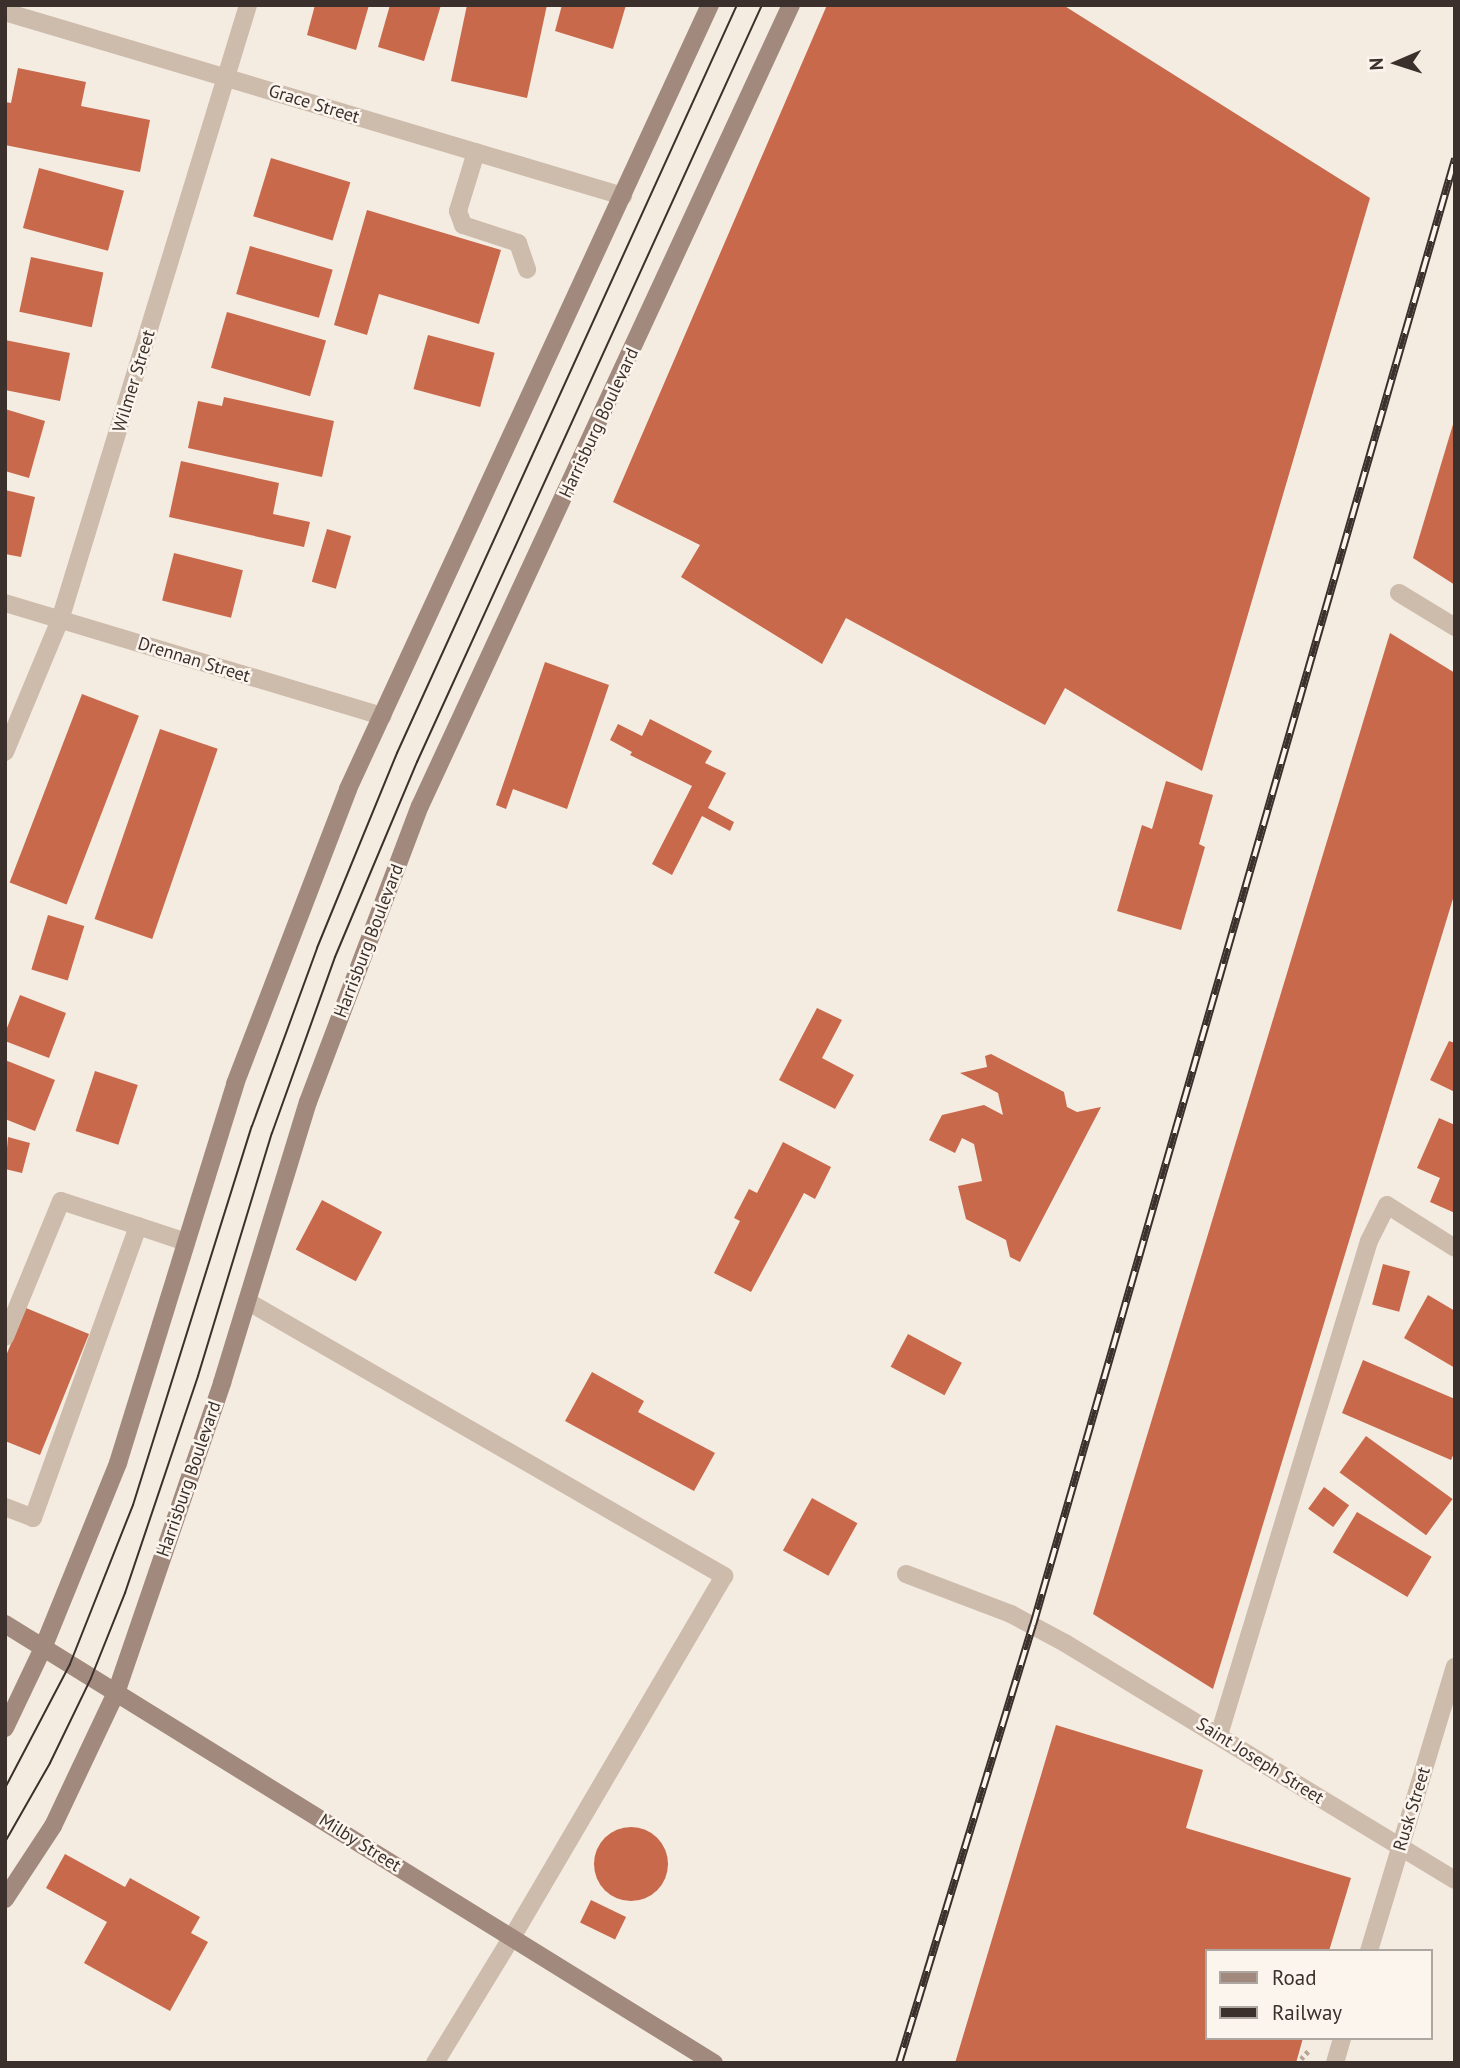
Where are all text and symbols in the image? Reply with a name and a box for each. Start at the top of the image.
north arrow [1362,28,1432,98]
text: N [1364,57,1388,71]
street label: Grace Street [266,80,362,128]
street label: Wilmer Street [108,327,160,435]
street label: Harrisburg Boulevard [555,345,643,501]
street label: Drennan Street [135,633,253,687]
street label: Harrisburg Boulevard [330,861,408,1021]
street label: Harrisburg Boulevard [152,1398,226,1560]
street label: Saint Joseph Street [1192,1713,1328,1809]
street label: Rusk Street [1389,1764,1435,1854]
street label: Milby Street [315,1809,405,1877]
legend [1204,1949,1432,2040]
text: Road [1272,1964,1316,1991]
text: Railway [1272,1999,1342,2026]

